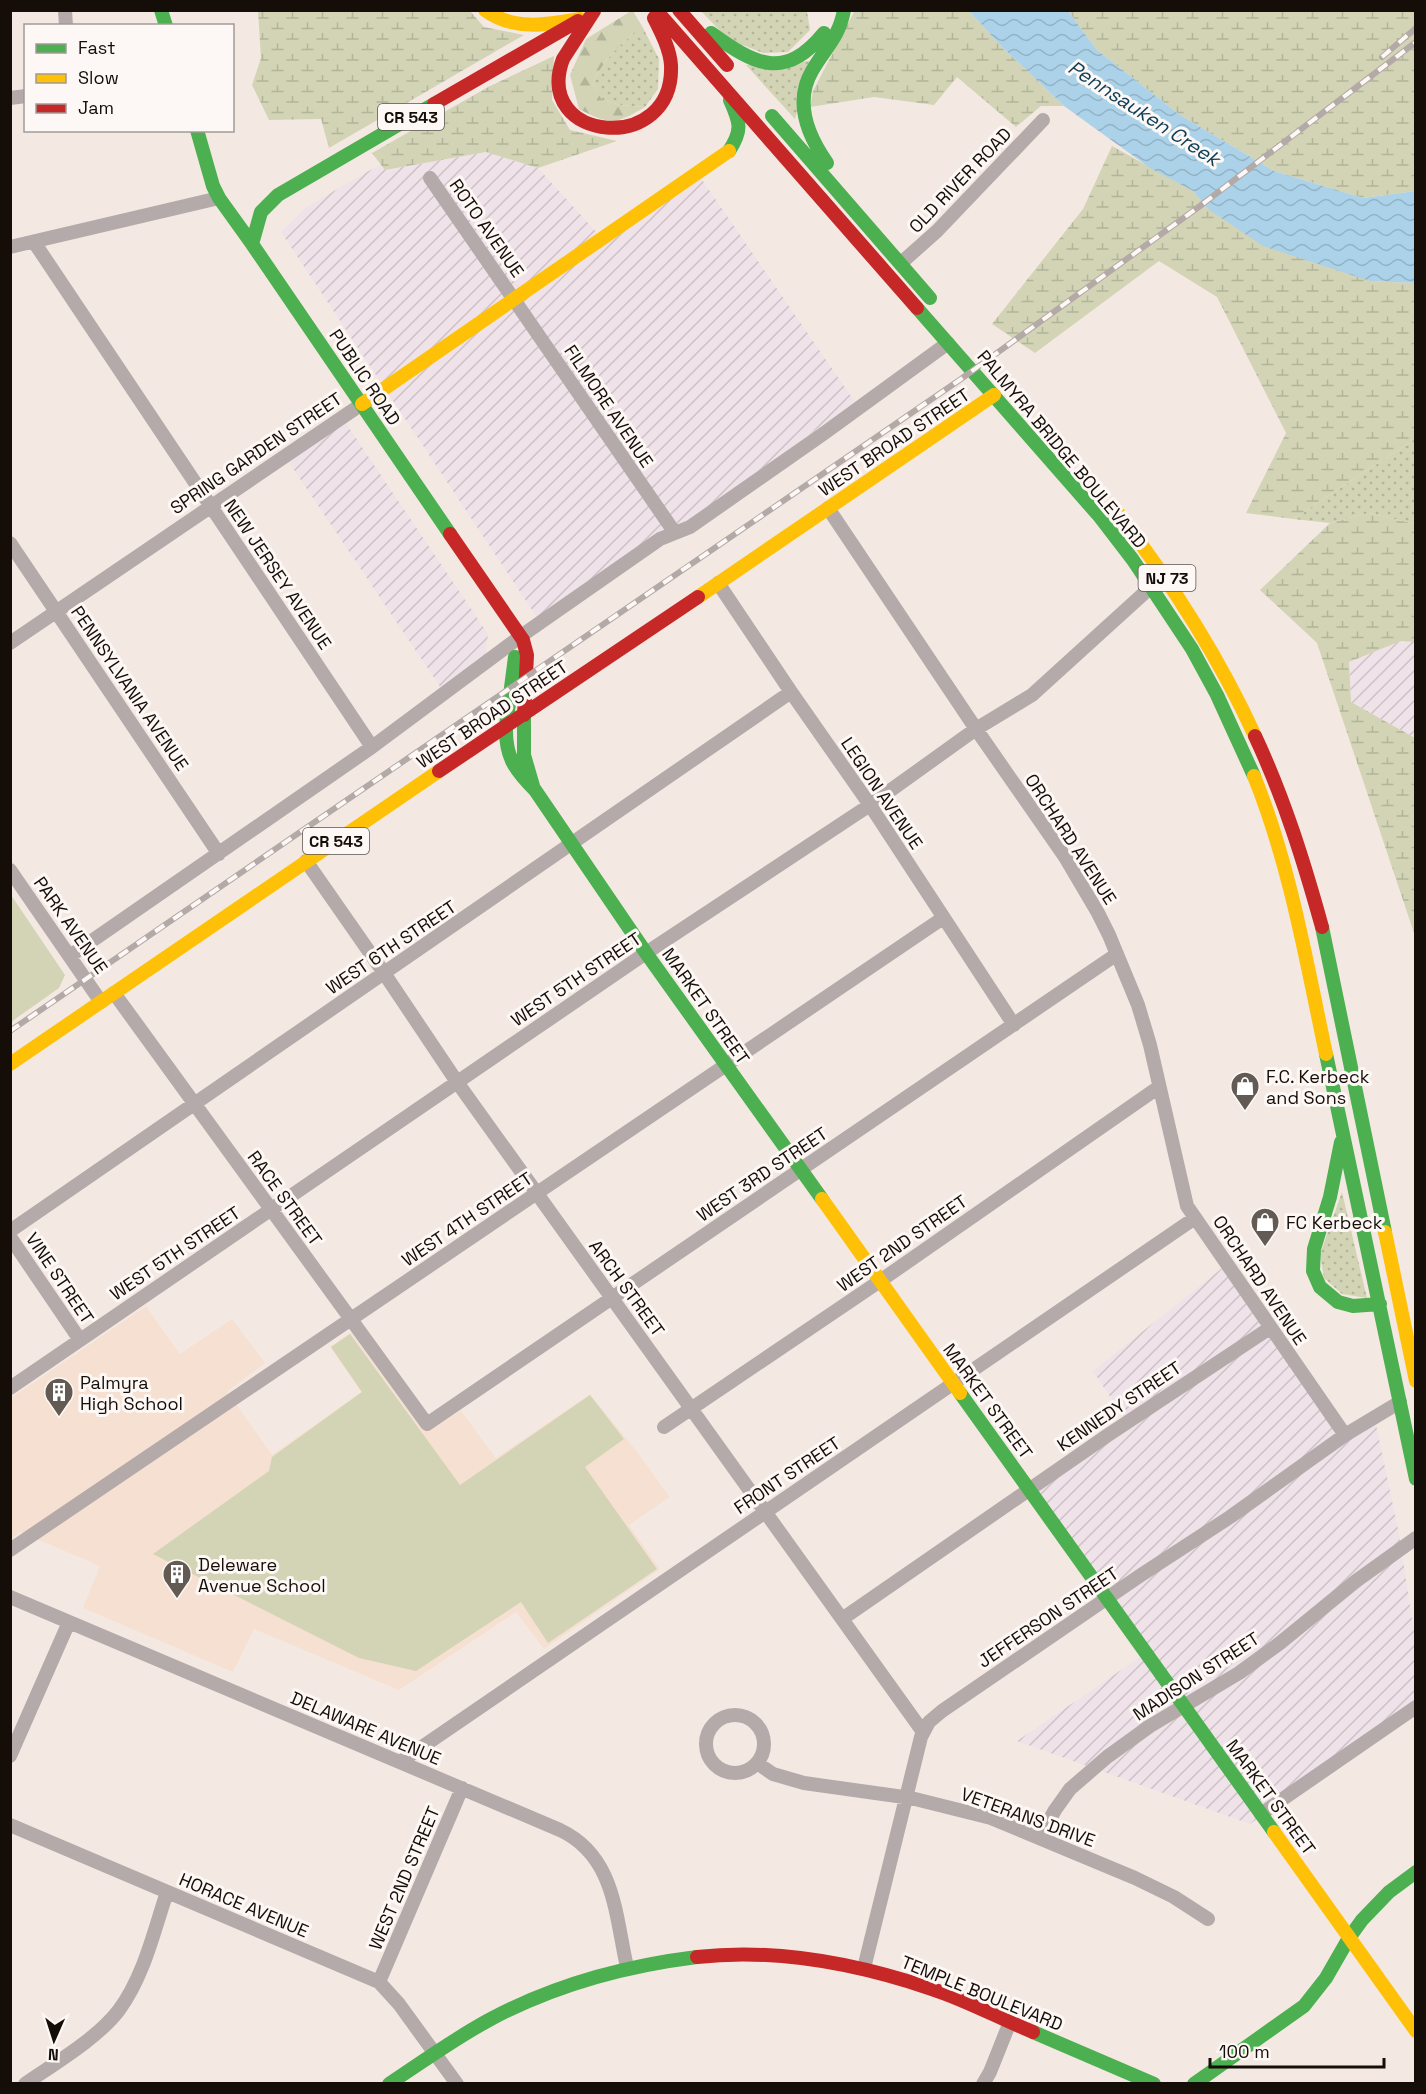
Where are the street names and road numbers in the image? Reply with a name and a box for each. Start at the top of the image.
road number: CR 543 [378,104,444,130]
street label: OLD RIVER ROAD [904,122,1016,238]
street label: ROTO AVENUE [445,174,529,282]
street label: PUBLIC ROAD [324,324,406,430]
street label: FILMORE AVENUE [559,340,659,472]
street label: PALMYRA BRIDGE BOULEVARD [972,345,1152,553]
street label: WEST BROAD STREET [814,383,974,501]
street label: SPRING GARDEN STREET [166,387,347,519]
street label: NEW JERSEY AVENUE [219,494,337,654]
road number: NJ 73 [1138,565,1196,591]
street label: PENNSYLVANIA AVENUE [66,601,194,775]
street label: WEST BROAD STREET [412,655,572,773]
street label: LEGION AVENUE [836,733,928,853]
street label: ORCHARD AVENUE [1020,769,1122,909]
road number: CR 543 [303,828,369,854]
street label: PARK AVENUE [29,872,113,978]
street label: WEST 6TH STREET [321,895,461,999]
street label: WEST 5TH STREET [506,927,646,1031]
street label: MARKET STREET [657,943,755,1069]
street label: WEST 3RD STREET [692,1121,832,1226]
street label: RACE STREET [243,1146,327,1250]
street label: WEST 4TH STREET [397,1167,537,1271]
street label: WEST 2ND STREET [832,1189,972,1297]
street label: WEST 5TH STREET [105,1201,245,1305]
street label: ORCHARD AVENUE [1208,1211,1312,1349]
street label: VINE STREET [21,1228,99,1329]
street label: ARCH STREET [584,1235,670,1341]
street label: MARKET STREET [938,1339,1038,1464]
street label: KENNEDY STREET [1052,1356,1186,1456]
street label: FRONT STREET [730,1431,845,1519]
street label: JEFFERSON STREET [973,1561,1123,1673]
street label: MADISON STREET [1128,1626,1264,1725]
street label: DELAWARE AVENUE [287,1686,445,1770]
street label: MARKET STREET [1221,1735,1321,1860]
street label: VETERANS DRIVE [958,1782,1098,1852]
street label: WEST 2ND STREET [363,1802,445,1953]
street label: HORACE AVENUE [176,1867,312,1943]
street label: TEMPLE BOULEVARD [898,1950,1066,2036]

